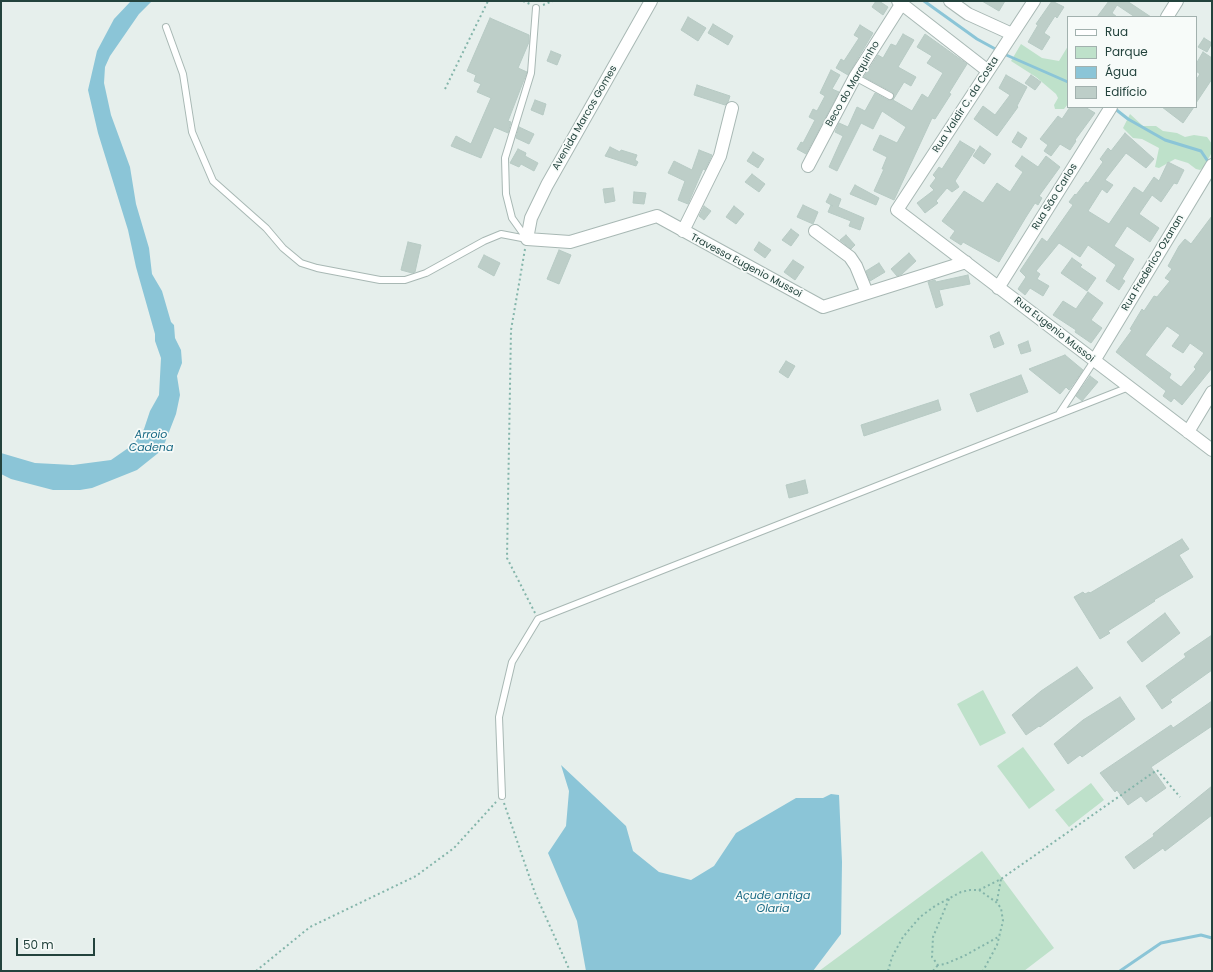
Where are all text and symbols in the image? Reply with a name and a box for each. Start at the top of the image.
legend [1067,16,1197,108]
text: Rua [1105,23,1128,40]
street label: Beco do Marquinho [823,39,883,129]
text: Parque [1105,43,1148,60]
street label: Rua Valdir C. da Costa [930,55,1002,155]
street label: Avenida Marcos Gomes [550,63,620,173]
text: Água [1105,63,1137,80]
text: Edifício [1105,83,1147,100]
street label: Rua São Carlos [1030,162,1080,232]
street label: Rua Frederico Ozanan [1120,213,1186,313]
street label: Travessa Eugenio Mussoi [688,232,804,300]
street label: Rua Eugenio Mussoi [1011,295,1097,365]
water label: Arroio Cadena [129,428,173,454]
water label: Açude antiga Olaria [736,889,810,915]
scale bar [18,930,97,956]
text: 50 m [23,936,54,953]

